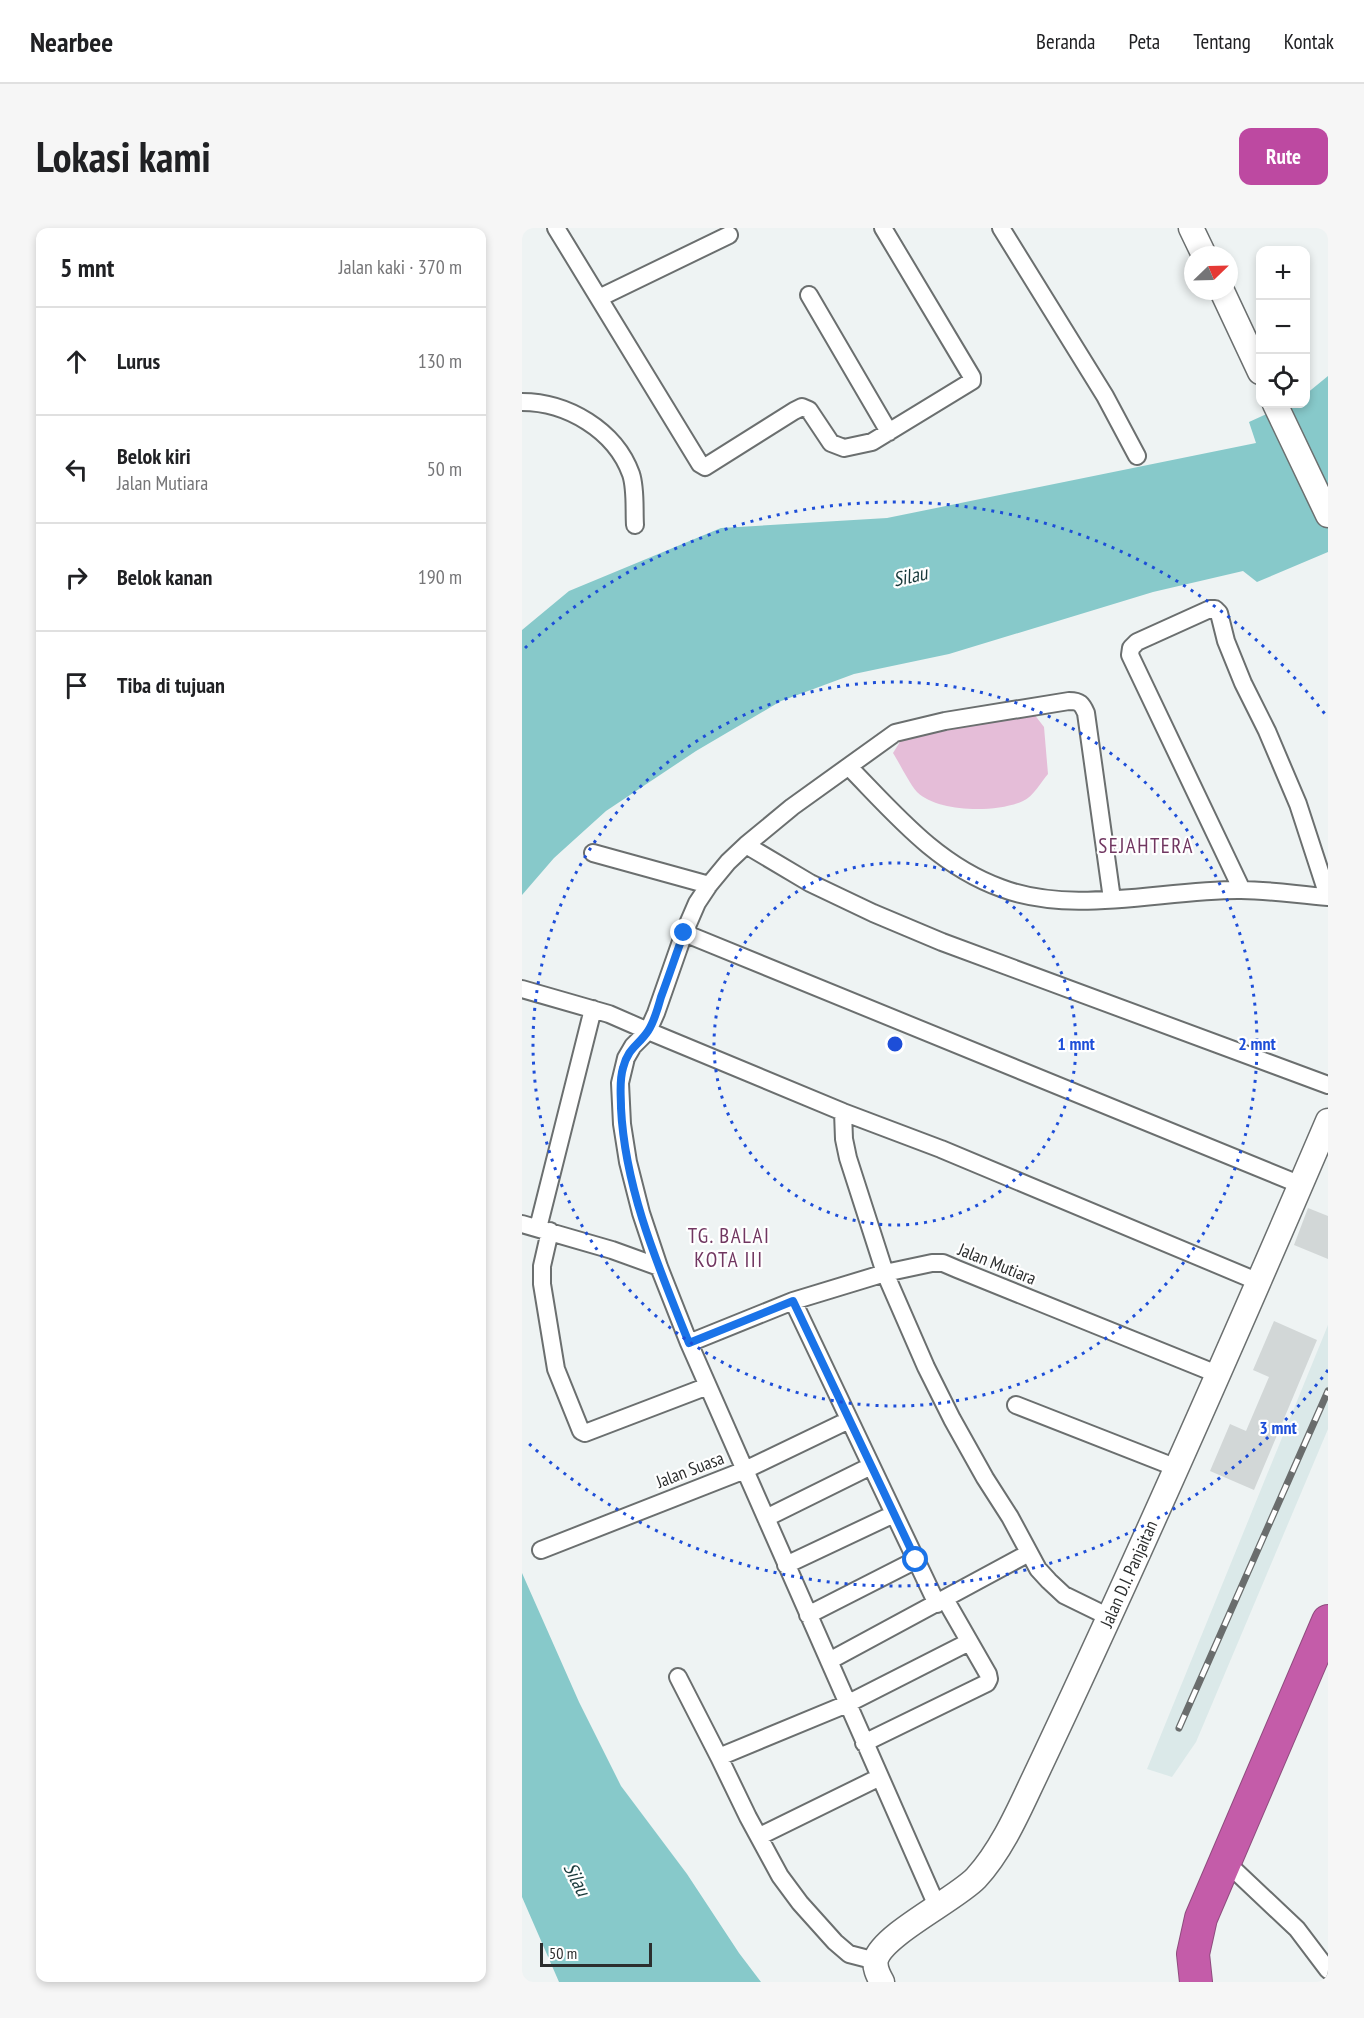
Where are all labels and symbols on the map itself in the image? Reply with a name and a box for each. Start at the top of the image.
north arrow [1184,246,1238,300]
water label: Silau [891,559,931,592]
district label: SEJAHTERA [1098,832,1194,859]
route end [670,919,696,945]
text: 1 mnt [1057,1032,1096,1055]
text: 2 mnt [1238,1032,1277,1055]
centre of rings [885,1034,905,1054]
district label: TG. BALAI KOTA III [688,1222,770,1273]
street label: Jalan Mutiara [954,1237,1040,1290]
text: 3 mnt [1259,1416,1298,1439]
street label: Jalan Suasa [652,1446,727,1493]
street label: Jalan D.I. Panjaitan [1094,1517,1162,1632]
route start [902,1546,928,1572]
water label: Silau [558,1858,597,1901]
scale bar [540,1940,652,1968]

